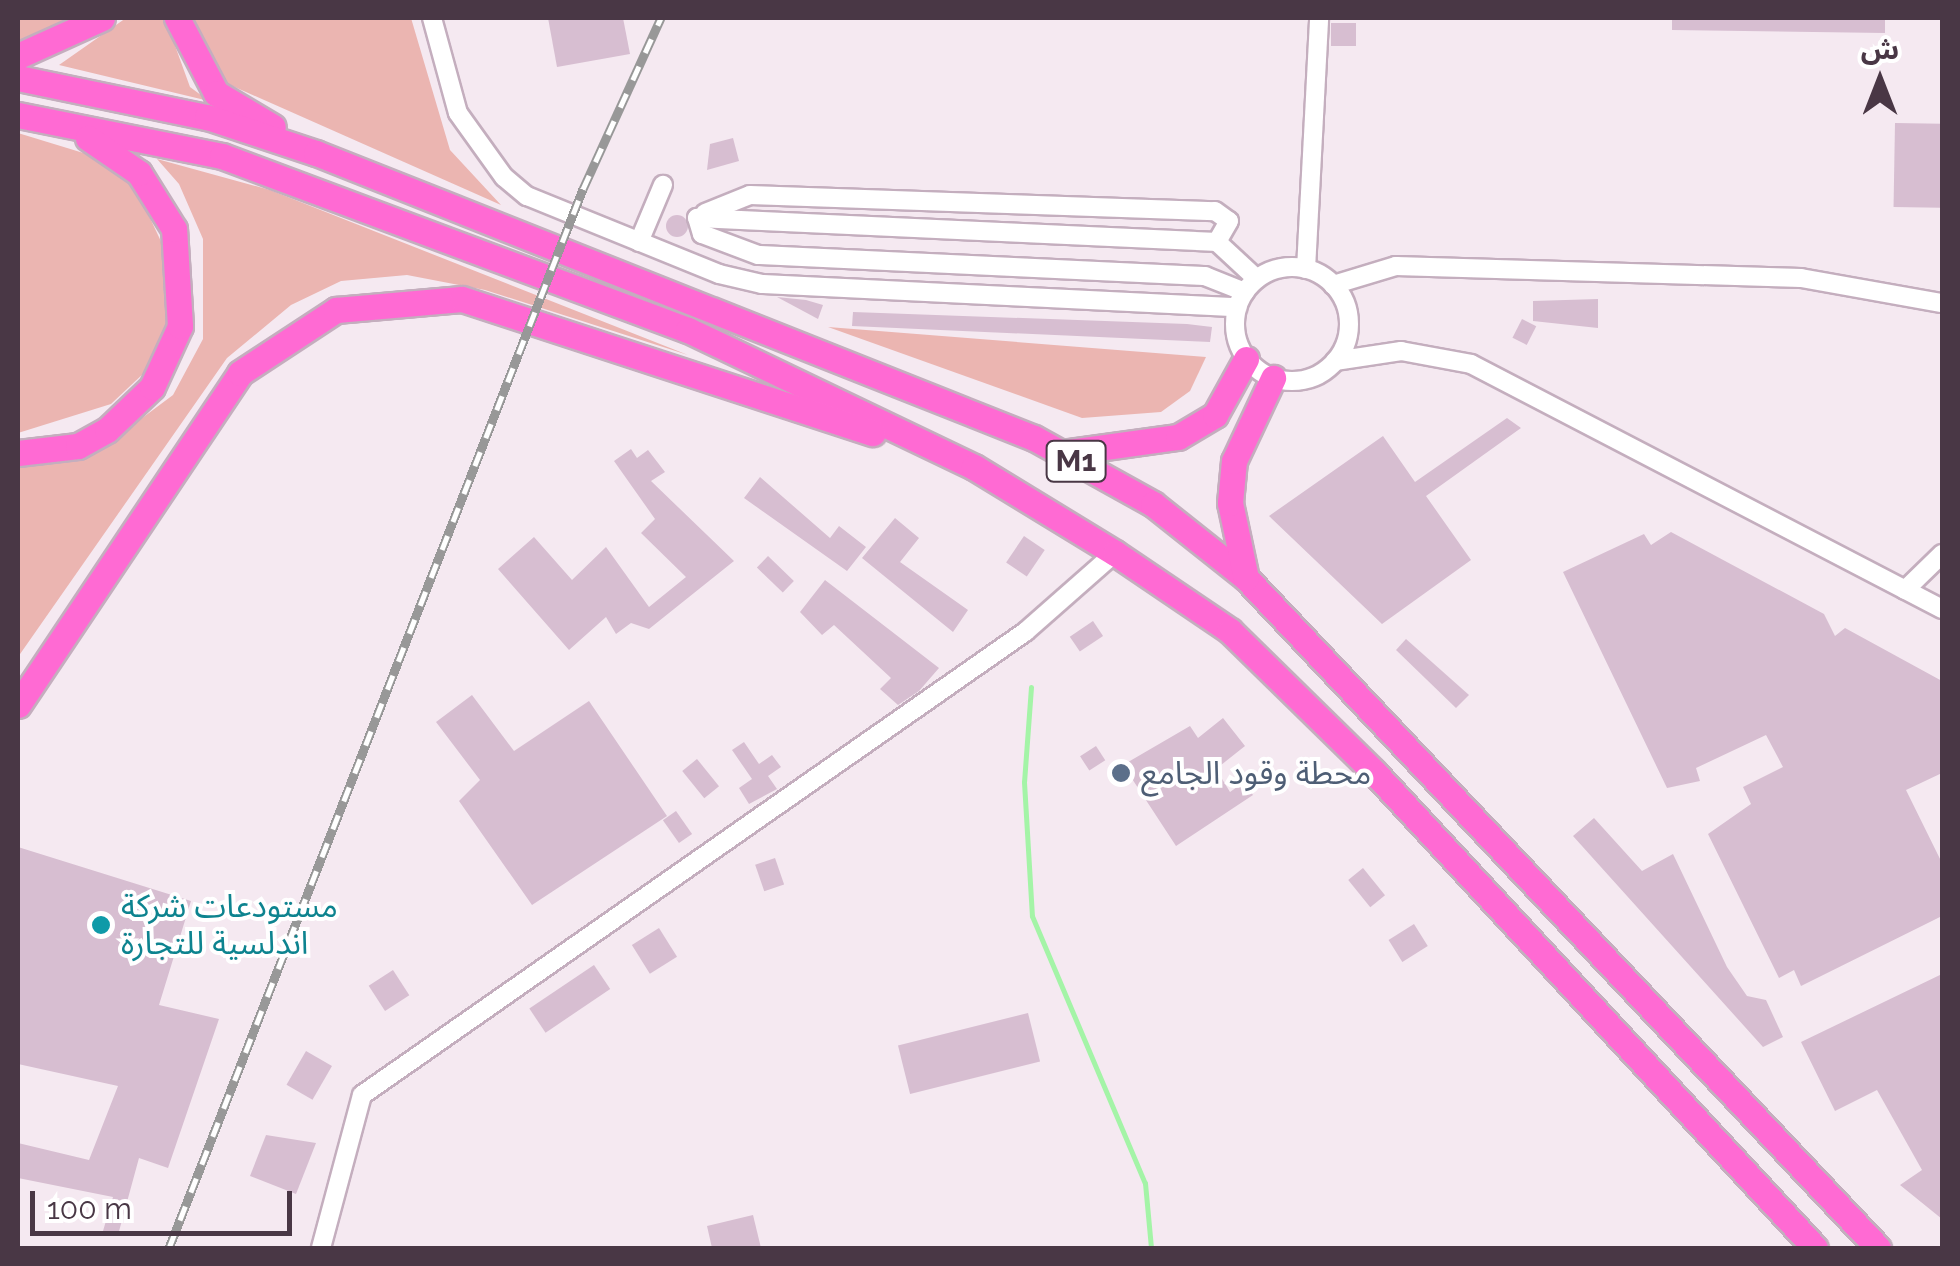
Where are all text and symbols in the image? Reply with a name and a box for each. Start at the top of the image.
north arrow [1830,30,1930,130]
text: ش [1861,33,1899,66]
road number: M1 [1044,436,1108,486]
place label: محطة وقود الجامع [1141,754,1371,792]
marker: محطة وقود الجامع [1110,762,1132,784]
place label: مستودعات شركة اندلسية للتجارة [121,888,338,963]
marker: مستودعات شركة اندلسية للتجارة [90,914,112,936]
scale bar [35,1171,298,1233]
text: 100 m [47,1191,132,1226]

